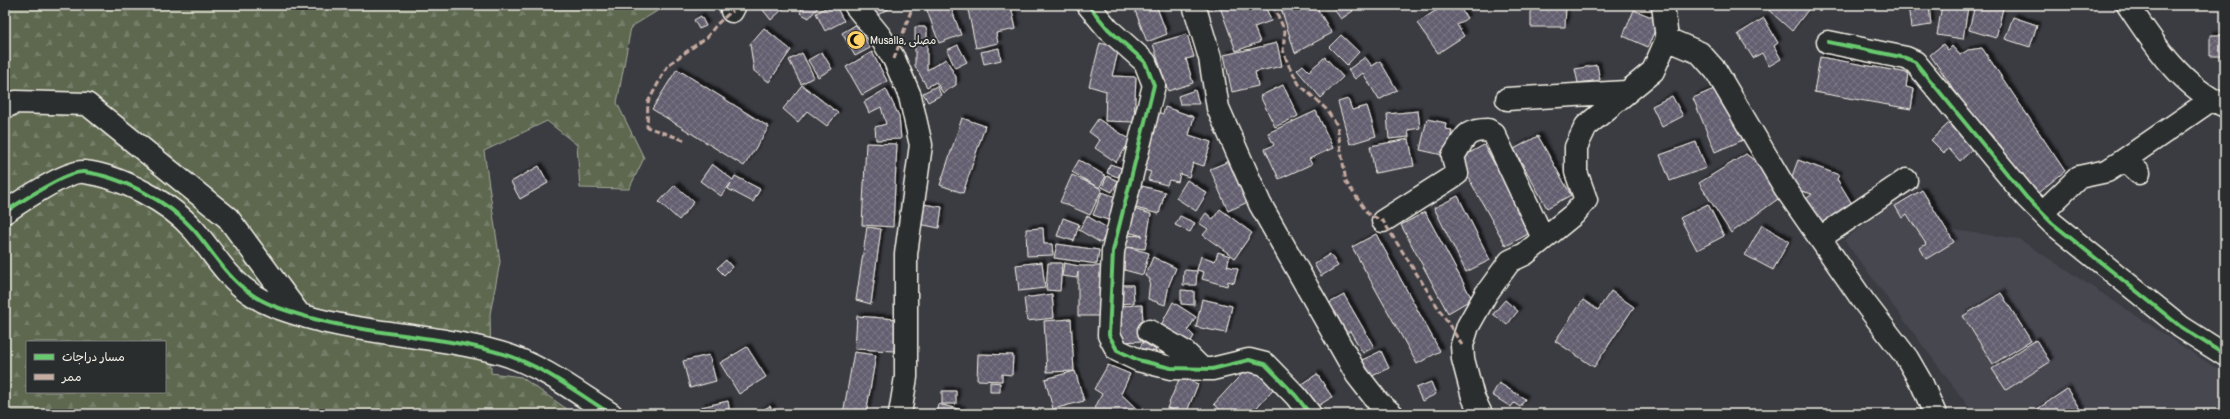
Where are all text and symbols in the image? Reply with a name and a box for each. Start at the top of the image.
mosque icon: Musalla, مصلى [845,29,867,51]
place label: Musalla, مصلى [870,34,936,48]
legend [26,341,166,393]
text: مسار دراجات [62,350,125,365]
text: ممر [61,370,81,385]

